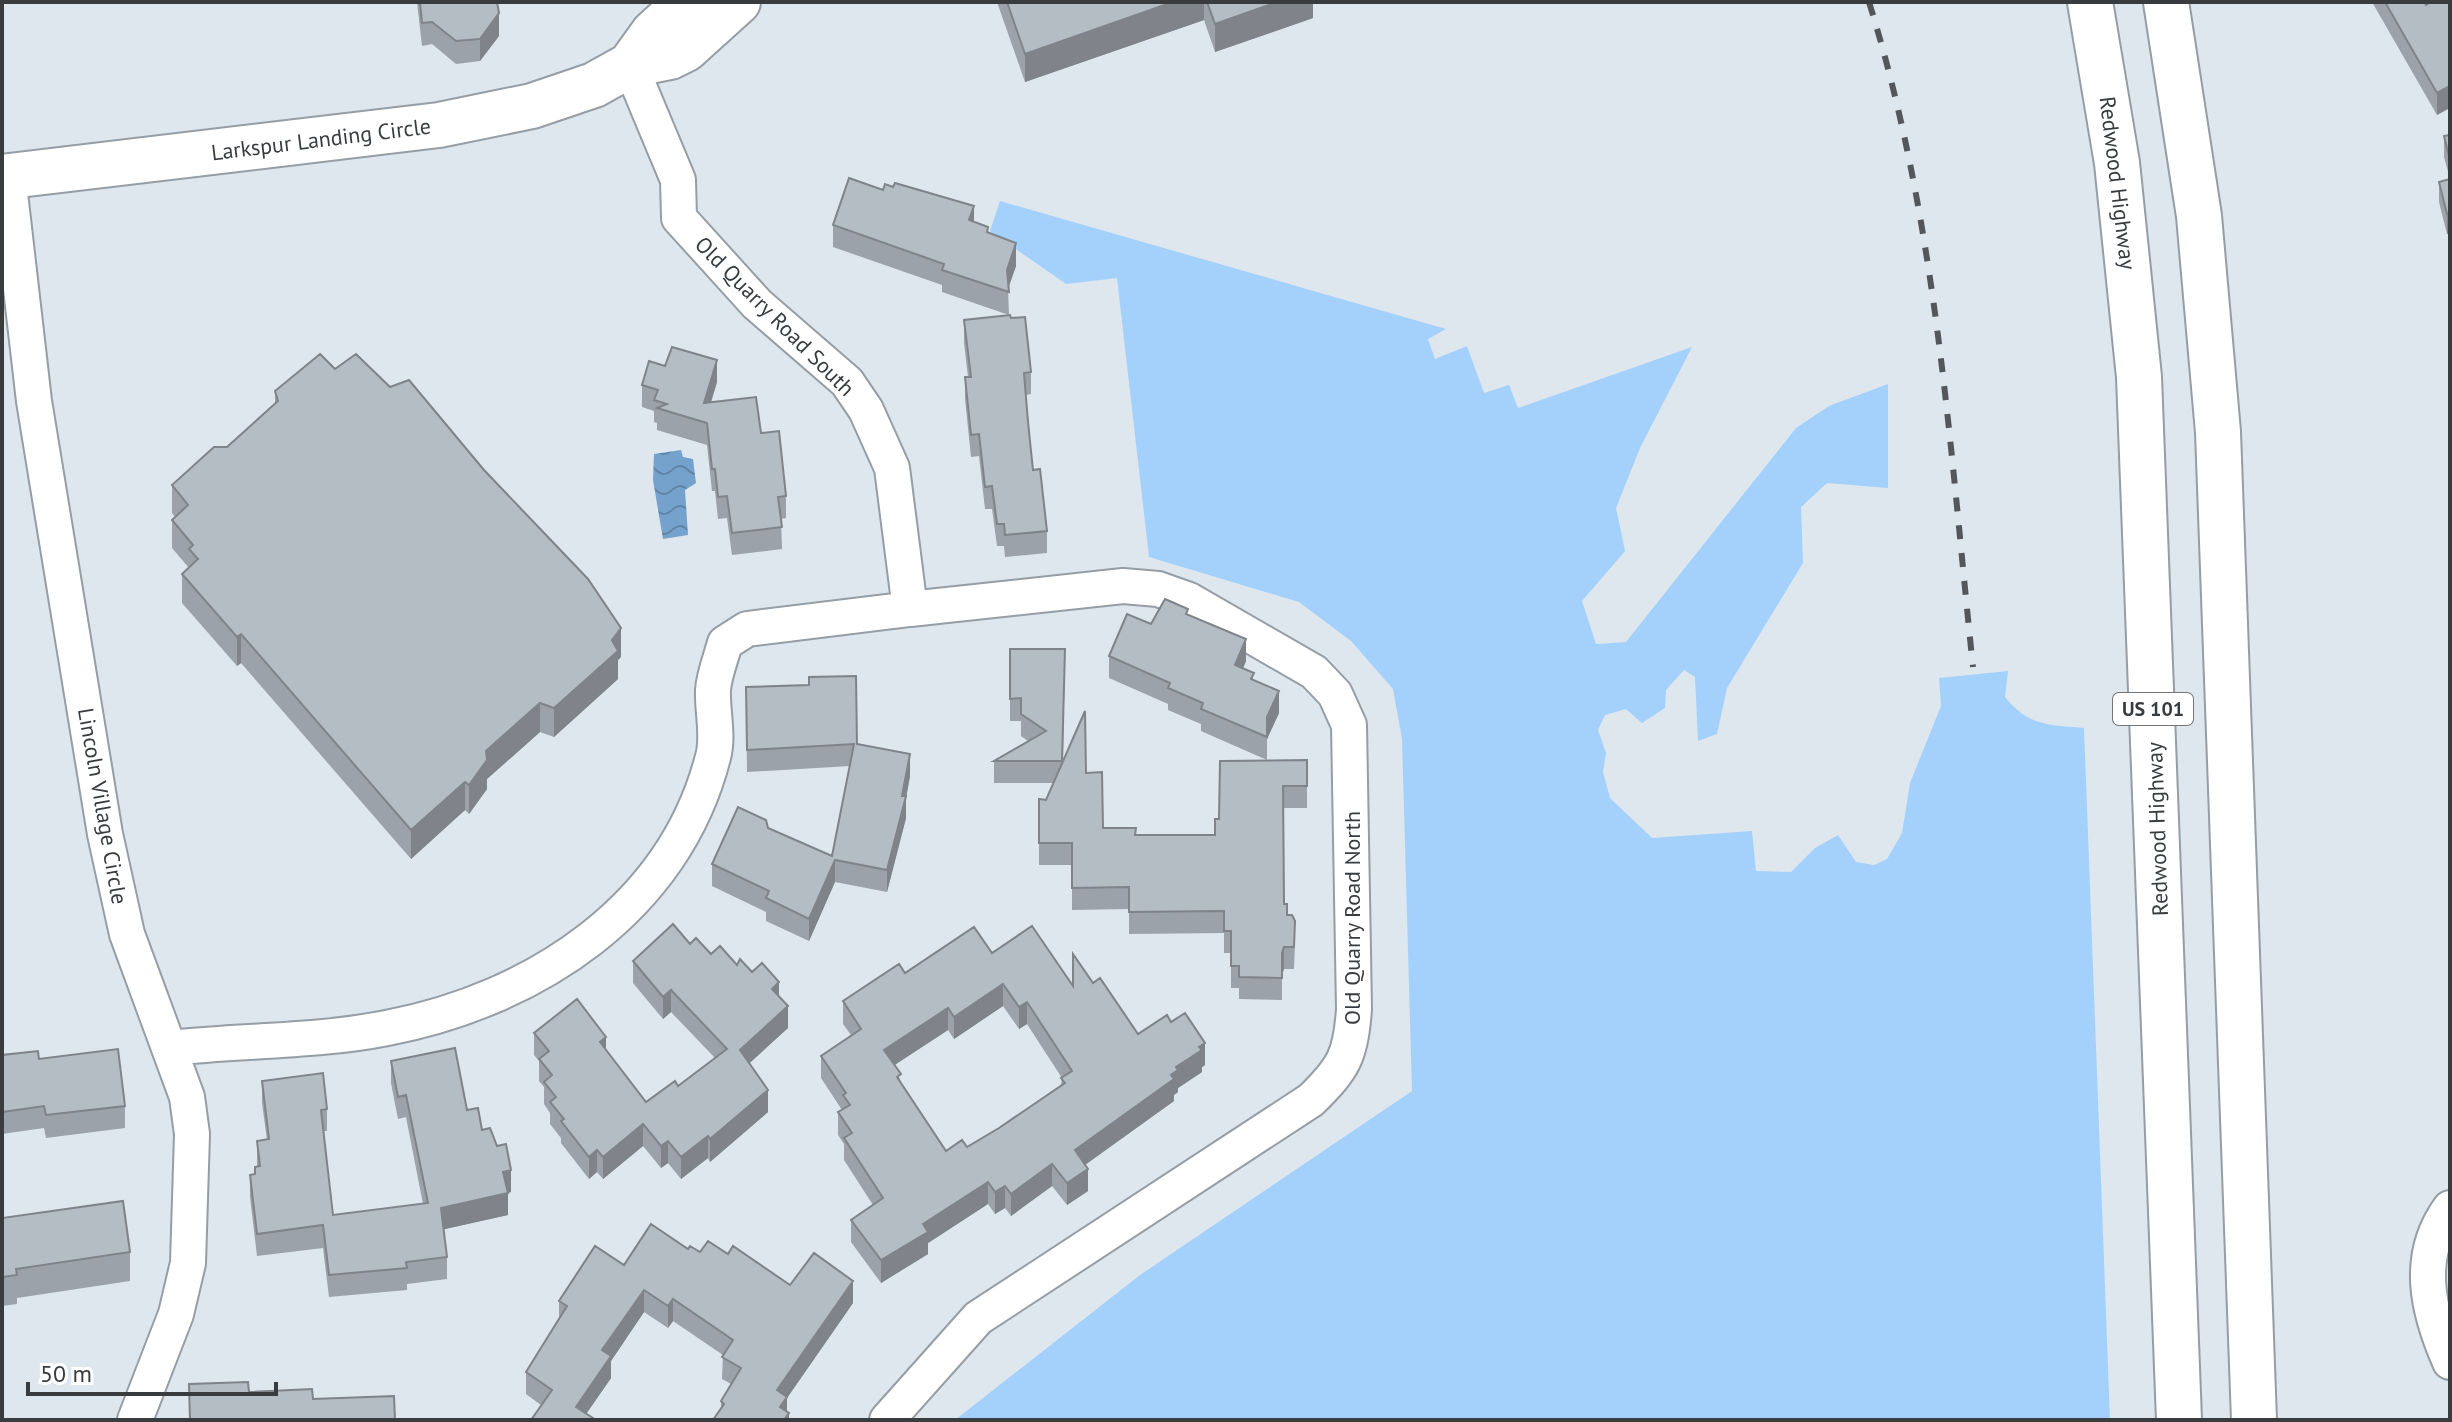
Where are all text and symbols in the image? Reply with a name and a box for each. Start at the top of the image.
street label: Redwood Highway [2093,95,2143,272]
street label: Larkspur Landing Circle [210,112,432,166]
street label: Old Quarry Road South [689,230,861,402]
road number: US 101 [2113,693,2193,725]
street label: Lincoln Village Circle [72,706,134,906]
street label: Redwood Highway [2140,741,2174,917]
street label: Old Quarry Road North [1338,811,1366,1025]
scale bar [28,1346,276,1396]
text: 50 m [40,1358,92,1389]

